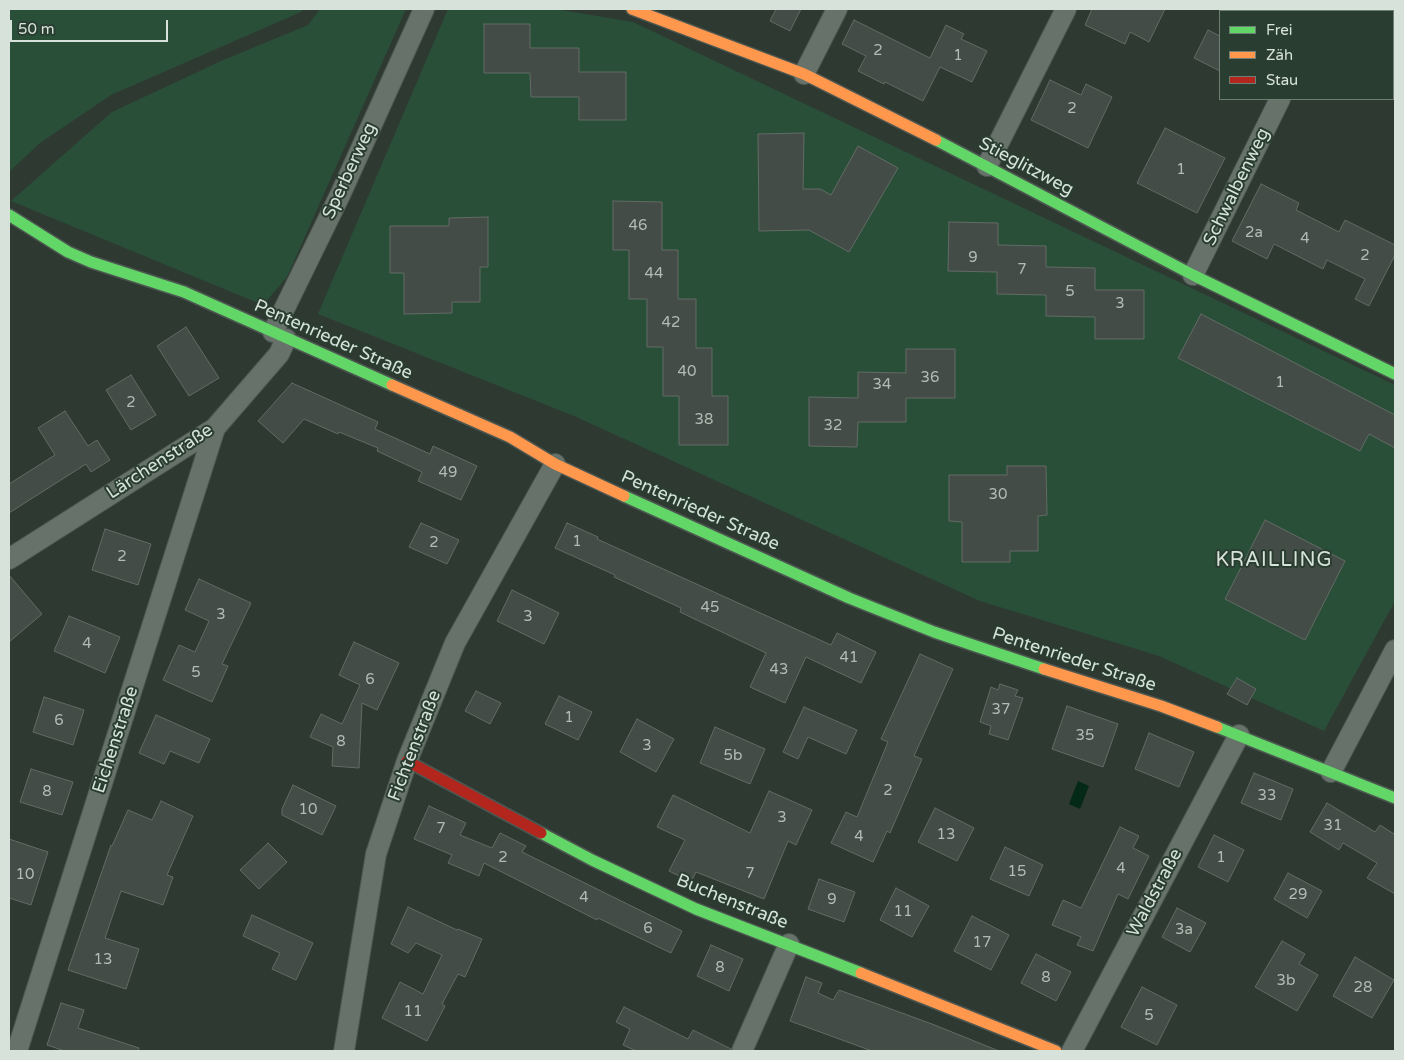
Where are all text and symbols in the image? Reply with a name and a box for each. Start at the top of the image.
scale bar [12,10,170,42]
legend [1219,10,1394,100]
text: 50 m [18,20,55,38]
text: Frei [1266,21,1292,39]
house number: 2 [873,42,883,60]
text: Zäh [1266,46,1293,64]
house number: 1 [953,47,963,65]
text: Stau [1266,71,1298,89]
house number: 2 [1067,100,1077,118]
street label: Sperberweg [318,120,382,222]
street label: Schwalbenweg [1199,125,1275,249]
street label: Stieglitzweg [975,133,1077,201]
house number: 1 [1176,161,1186,179]
house number: 46 [629,217,647,235]
house number: 2a [1245,224,1263,242]
house number: 4 [1300,230,1310,248]
house number: 2 [1360,247,1370,265]
house number: 9 [968,249,978,267]
house number: 7 [1017,261,1027,279]
house number: 44 [645,265,663,283]
house number: 5 [1065,283,1075,301]
street label: Pentenrieder Straße [250,295,416,385]
house number: 3 [1115,295,1125,313]
house number: 42 [662,314,680,332]
house number: 40 [678,363,696,381]
house number: 36 [921,369,939,387]
house number: 1 [1275,374,1285,392]
house number: 34 [873,376,891,394]
house number: 2 [126,394,136,412]
house number: 38 [695,411,713,429]
house number: 32 [824,417,842,435]
street label: Lärchenstraße [103,420,217,504]
house number: 49 [439,464,457,482]
street label: Pentenrieder Straße [617,466,783,556]
house number: 30 [989,486,1007,504]
house number: 1 [572,533,582,551]
house number: 2 [429,534,439,552]
house number: 2 [117,548,127,566]
district label: KRAILLING [1214,549,1334,573]
house number: 45 [701,599,719,617]
house number: 3 [216,606,226,624]
house number: 3 [523,608,533,626]
street label: Pentenrieder Straße [989,623,1159,697]
house number: 4 [82,635,92,653]
house number: 41 [840,649,858,667]
house number: 43 [770,661,788,679]
house number: 5 [191,664,201,682]
house number: 6 [365,671,375,689]
street label: Eichenstraße [89,684,143,796]
street label: Fichtenstraße [384,687,446,805]
house number: 37 [992,701,1010,719]
house number: 1 [564,709,574,727]
house number: 6 [54,712,64,730]
house number: 35 [1076,727,1094,745]
house number: 8 [336,733,346,751]
house number: 3 [642,737,652,755]
house number: 5b [724,747,742,765]
house number: 2 [883,782,893,800]
house number: 8 [42,783,52,801]
house number: 33 [1258,787,1276,805]
house number: 10 [299,801,317,819]
house number: 3 [777,809,787,827]
house number: 31 [1324,817,1342,835]
house number: 7 [436,820,446,838]
house number: 13 [937,826,955,844]
house number: 4 [854,828,864,846]
street label: Waldstraße [1123,845,1187,941]
house number: 2 [498,849,508,867]
house number: 1 [1216,849,1226,867]
house number: 4 [1116,860,1126,878]
house number: 15 [1008,863,1026,881]
house number: 7 [745,865,755,883]
house number: 10 [16,866,34,884]
street label: Buchenstraße [673,870,791,934]
house number: 29 [1289,886,1307,904]
house number: 4 [579,889,589,907]
house number: 9 [827,891,837,909]
house number: 11 [894,903,912,921]
house number: 6 [643,920,653,938]
house number: 3a [1175,921,1193,939]
house number: 17 [973,934,991,952]
house number: 13 [94,951,112,969]
house number: 8 [715,959,725,977]
house number: 8 [1041,969,1051,987]
house number: 3b [1277,972,1295,990]
house number: 28 [1354,979,1372,997]
house number: 11 [404,1003,422,1021]
house number: 5 [1144,1007,1154,1025]

